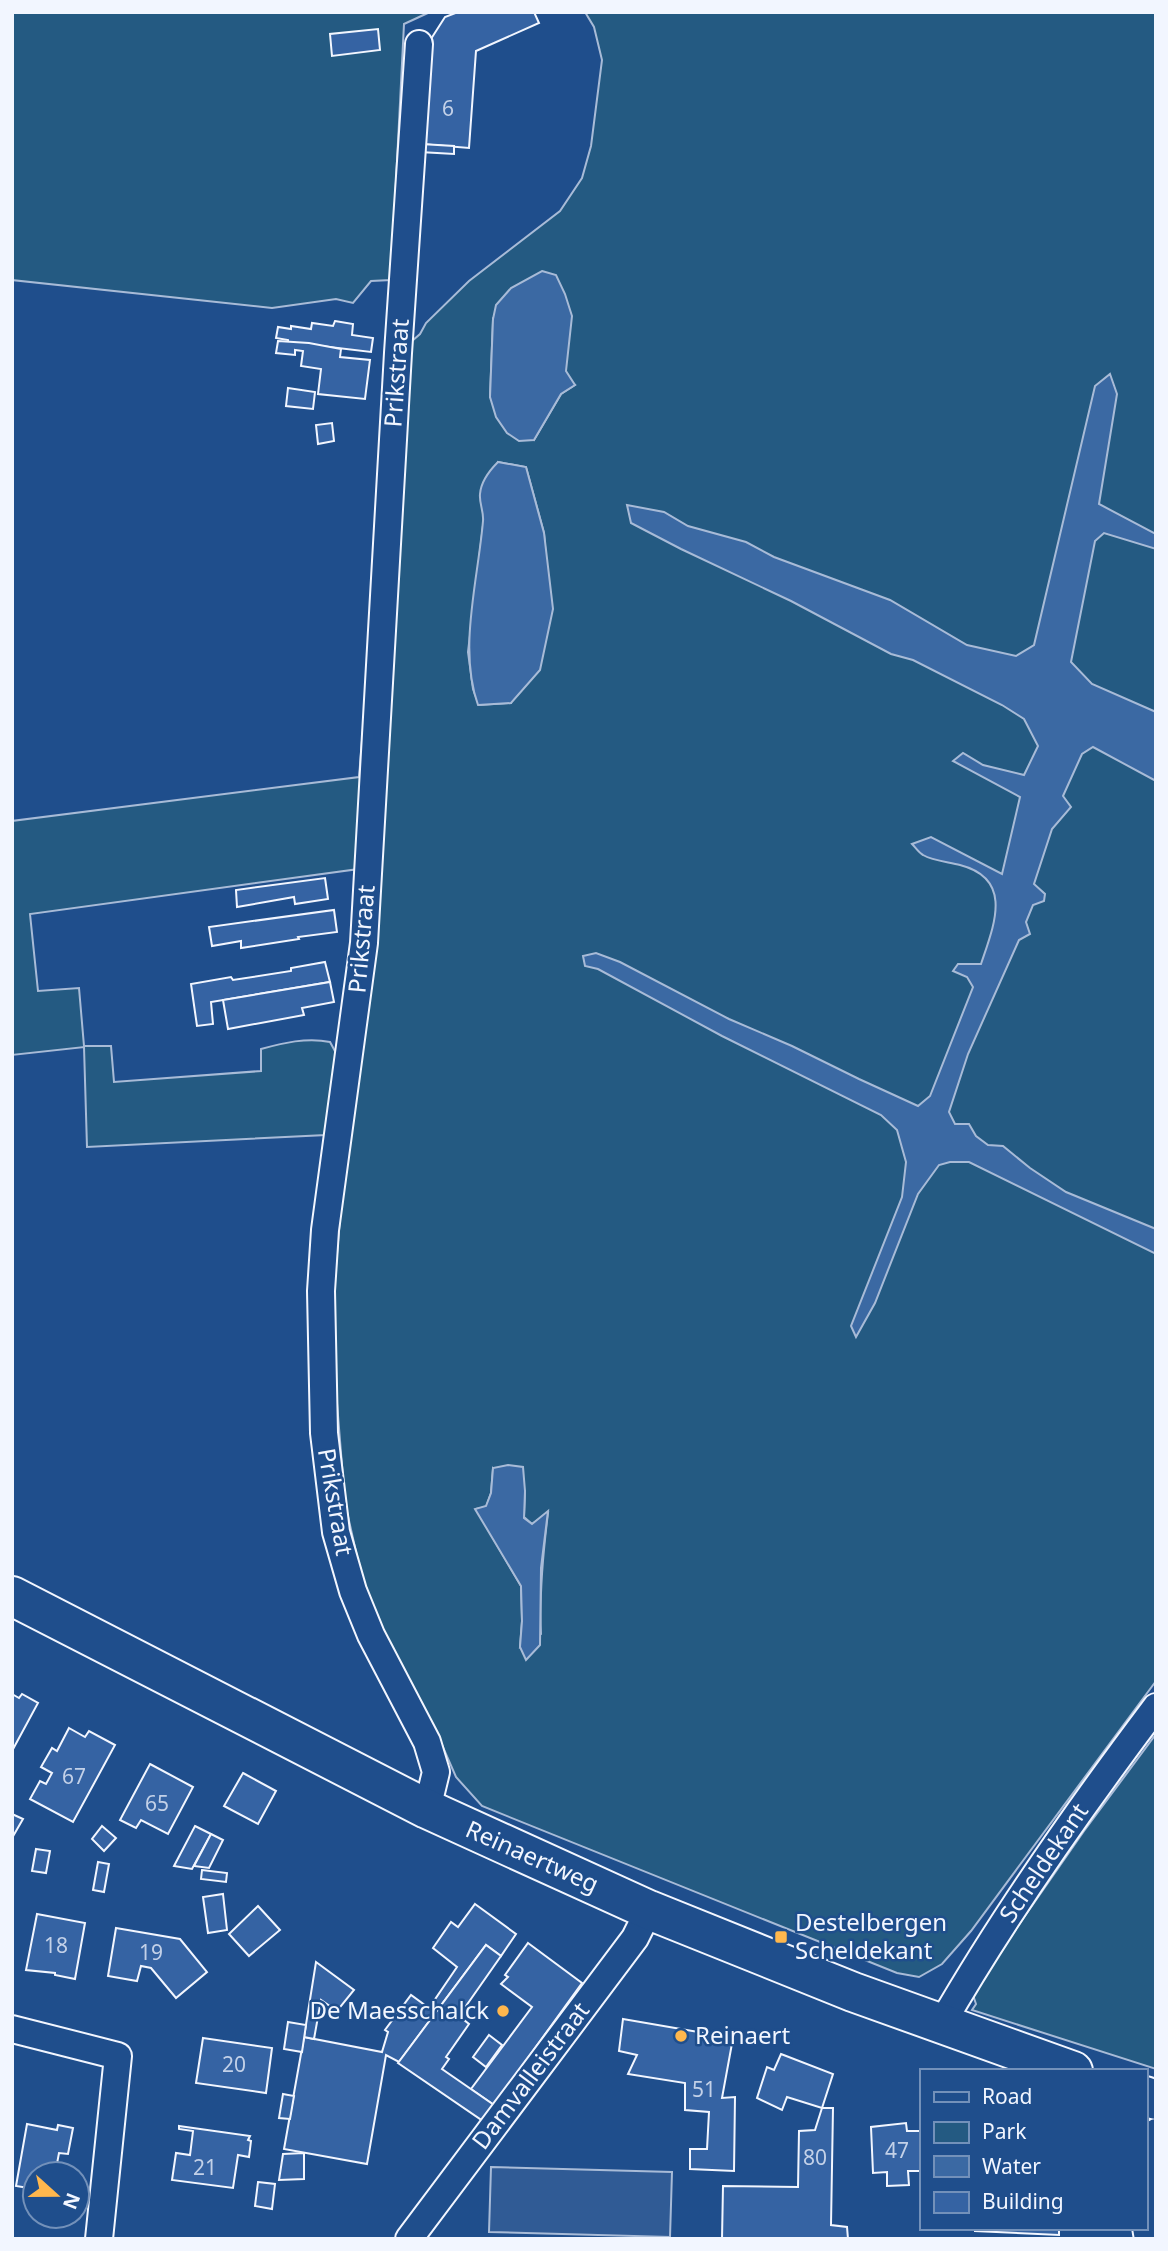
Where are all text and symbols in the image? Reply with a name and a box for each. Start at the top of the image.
house number: 6 [442,94,454,122]
street label: Prikstraat [375,317,416,428]
street label: Prikstraat [339,883,382,994]
street label: Prikstraat [311,1445,362,1558]
house number: 67 [62,1762,86,1790]
house number: 65 [145,1789,169,1817]
street label: Scheldekant [991,1796,1095,1928]
street label: Reinaertweg [461,1812,604,1900]
place label: Destelbergen Scheldekant [795,1905,947,1966]
marker: Destelbergen Scheldekant [773,1929,789,1945]
house number: 18 [44,1931,68,1959]
house number: 19 [139,1938,163,1966]
place label: De Maesschalck [310,1993,489,2026]
street label: Damvalleistraat [464,1994,596,2155]
marker: De Maesschalck [495,2003,511,2019]
place label: Reinaert [695,2018,790,2051]
marker: Reinaert [673,2028,689,2044]
house number: 20 [222,2050,246,2078]
legend [920,2069,1147,2230]
house number: 51 [692,2075,716,2103]
text: Road [982,2082,1032,2110]
text: Park [982,2117,1027,2145]
house number: 47 [885,2136,909,2164]
house number: 80 [803,2143,827,2171]
text: Water [982,2152,1041,2180]
house number: 21 [193,2153,217,2181]
north arrow [21,2160,91,2230]
text: Building [982,2187,1064,2215]
text: N [57,2189,87,2213]

